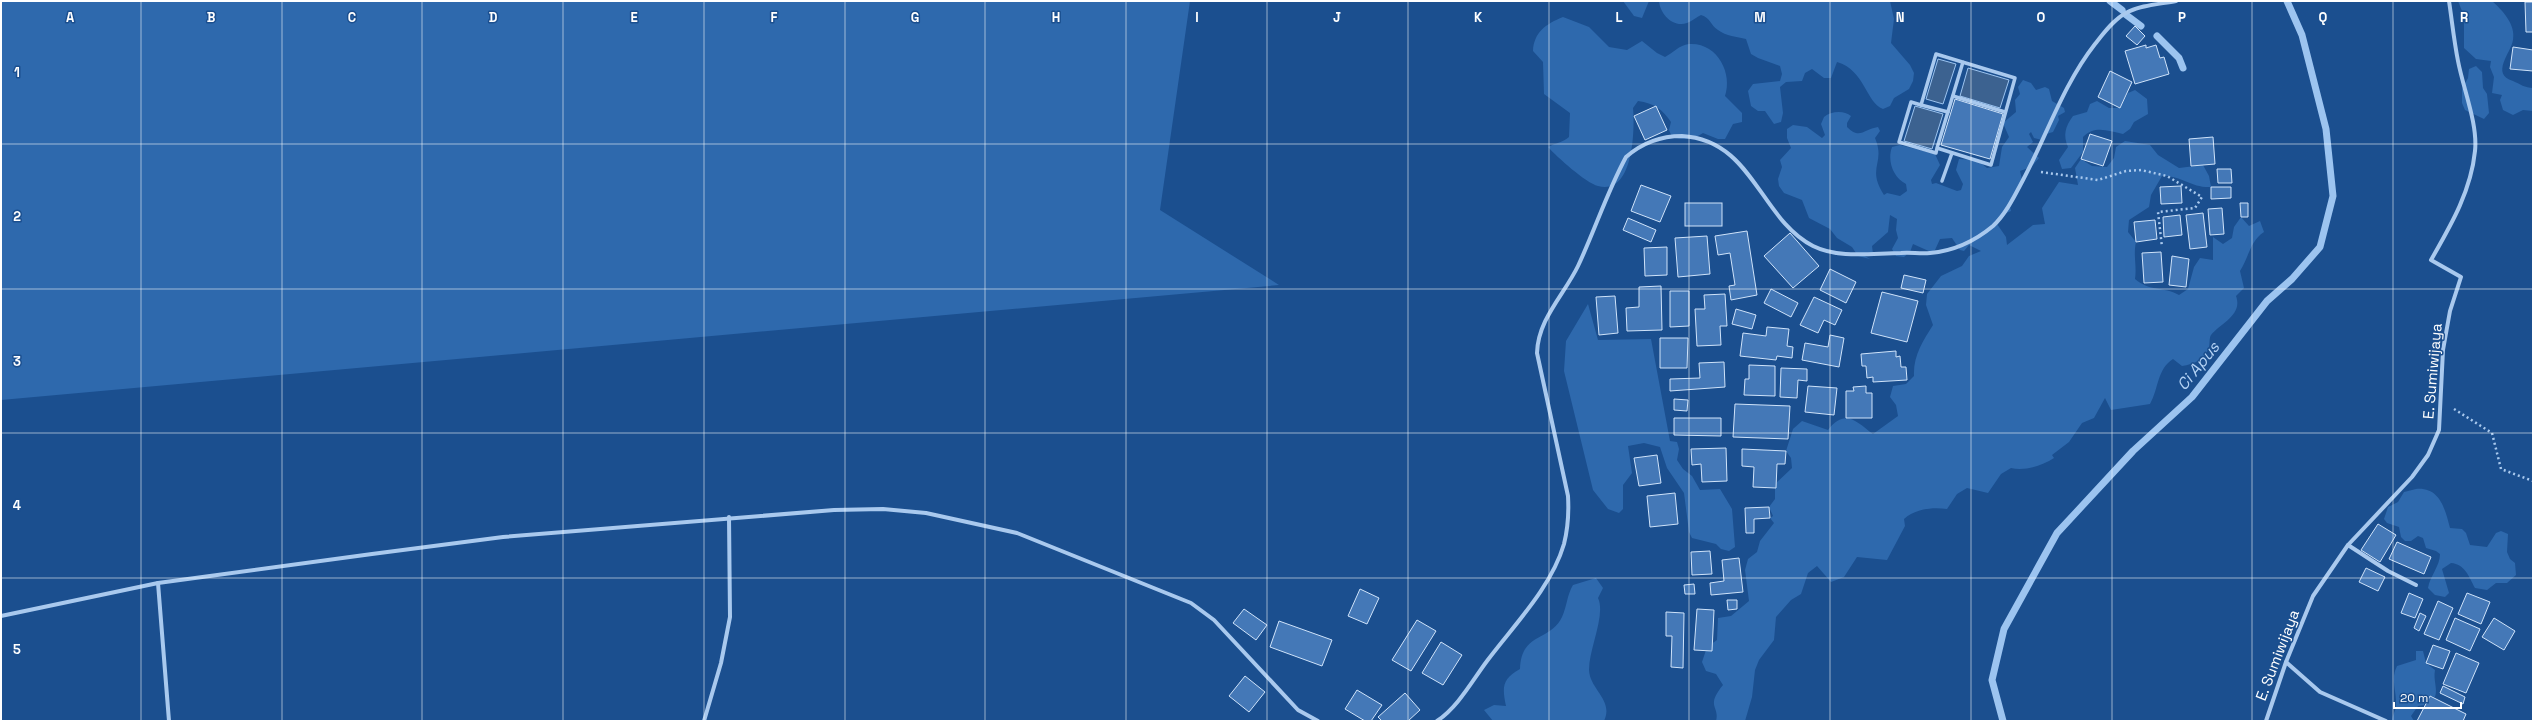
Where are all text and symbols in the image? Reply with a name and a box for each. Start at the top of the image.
text: A [66,9,75,26]
text: B [207,9,216,26]
text: C [348,9,356,26]
text: D [489,9,498,26]
text: E [630,9,638,26]
text: F [771,9,778,26]
text: G [911,9,919,26]
text: H [1052,9,1060,26]
text: I [1195,9,1199,26]
text: J [1333,9,1341,26]
text: K [1474,9,1483,26]
text: L [1615,9,1623,26]
text: M [1754,9,1766,26]
text: N [1896,9,1904,26]
text: O [2037,9,2046,26]
text: P [2178,9,2186,26]
text: Q [2319,9,2328,26]
text: R [2460,9,2468,26]
text: 1 [14,64,20,81]
text: 2 [13,208,21,225]
street label: E. Sumiwijaya [2418,322,2446,420]
water label: Ci Apus [2172,337,2224,395]
text: 3 [13,353,21,370]
text: 4 [13,497,21,514]
street label: E. Sumiwijaya [2251,606,2303,703]
text: 5 [13,641,21,658]
scale bar [2394,684,2461,710]
text: 20 m [2400,690,2428,706]

